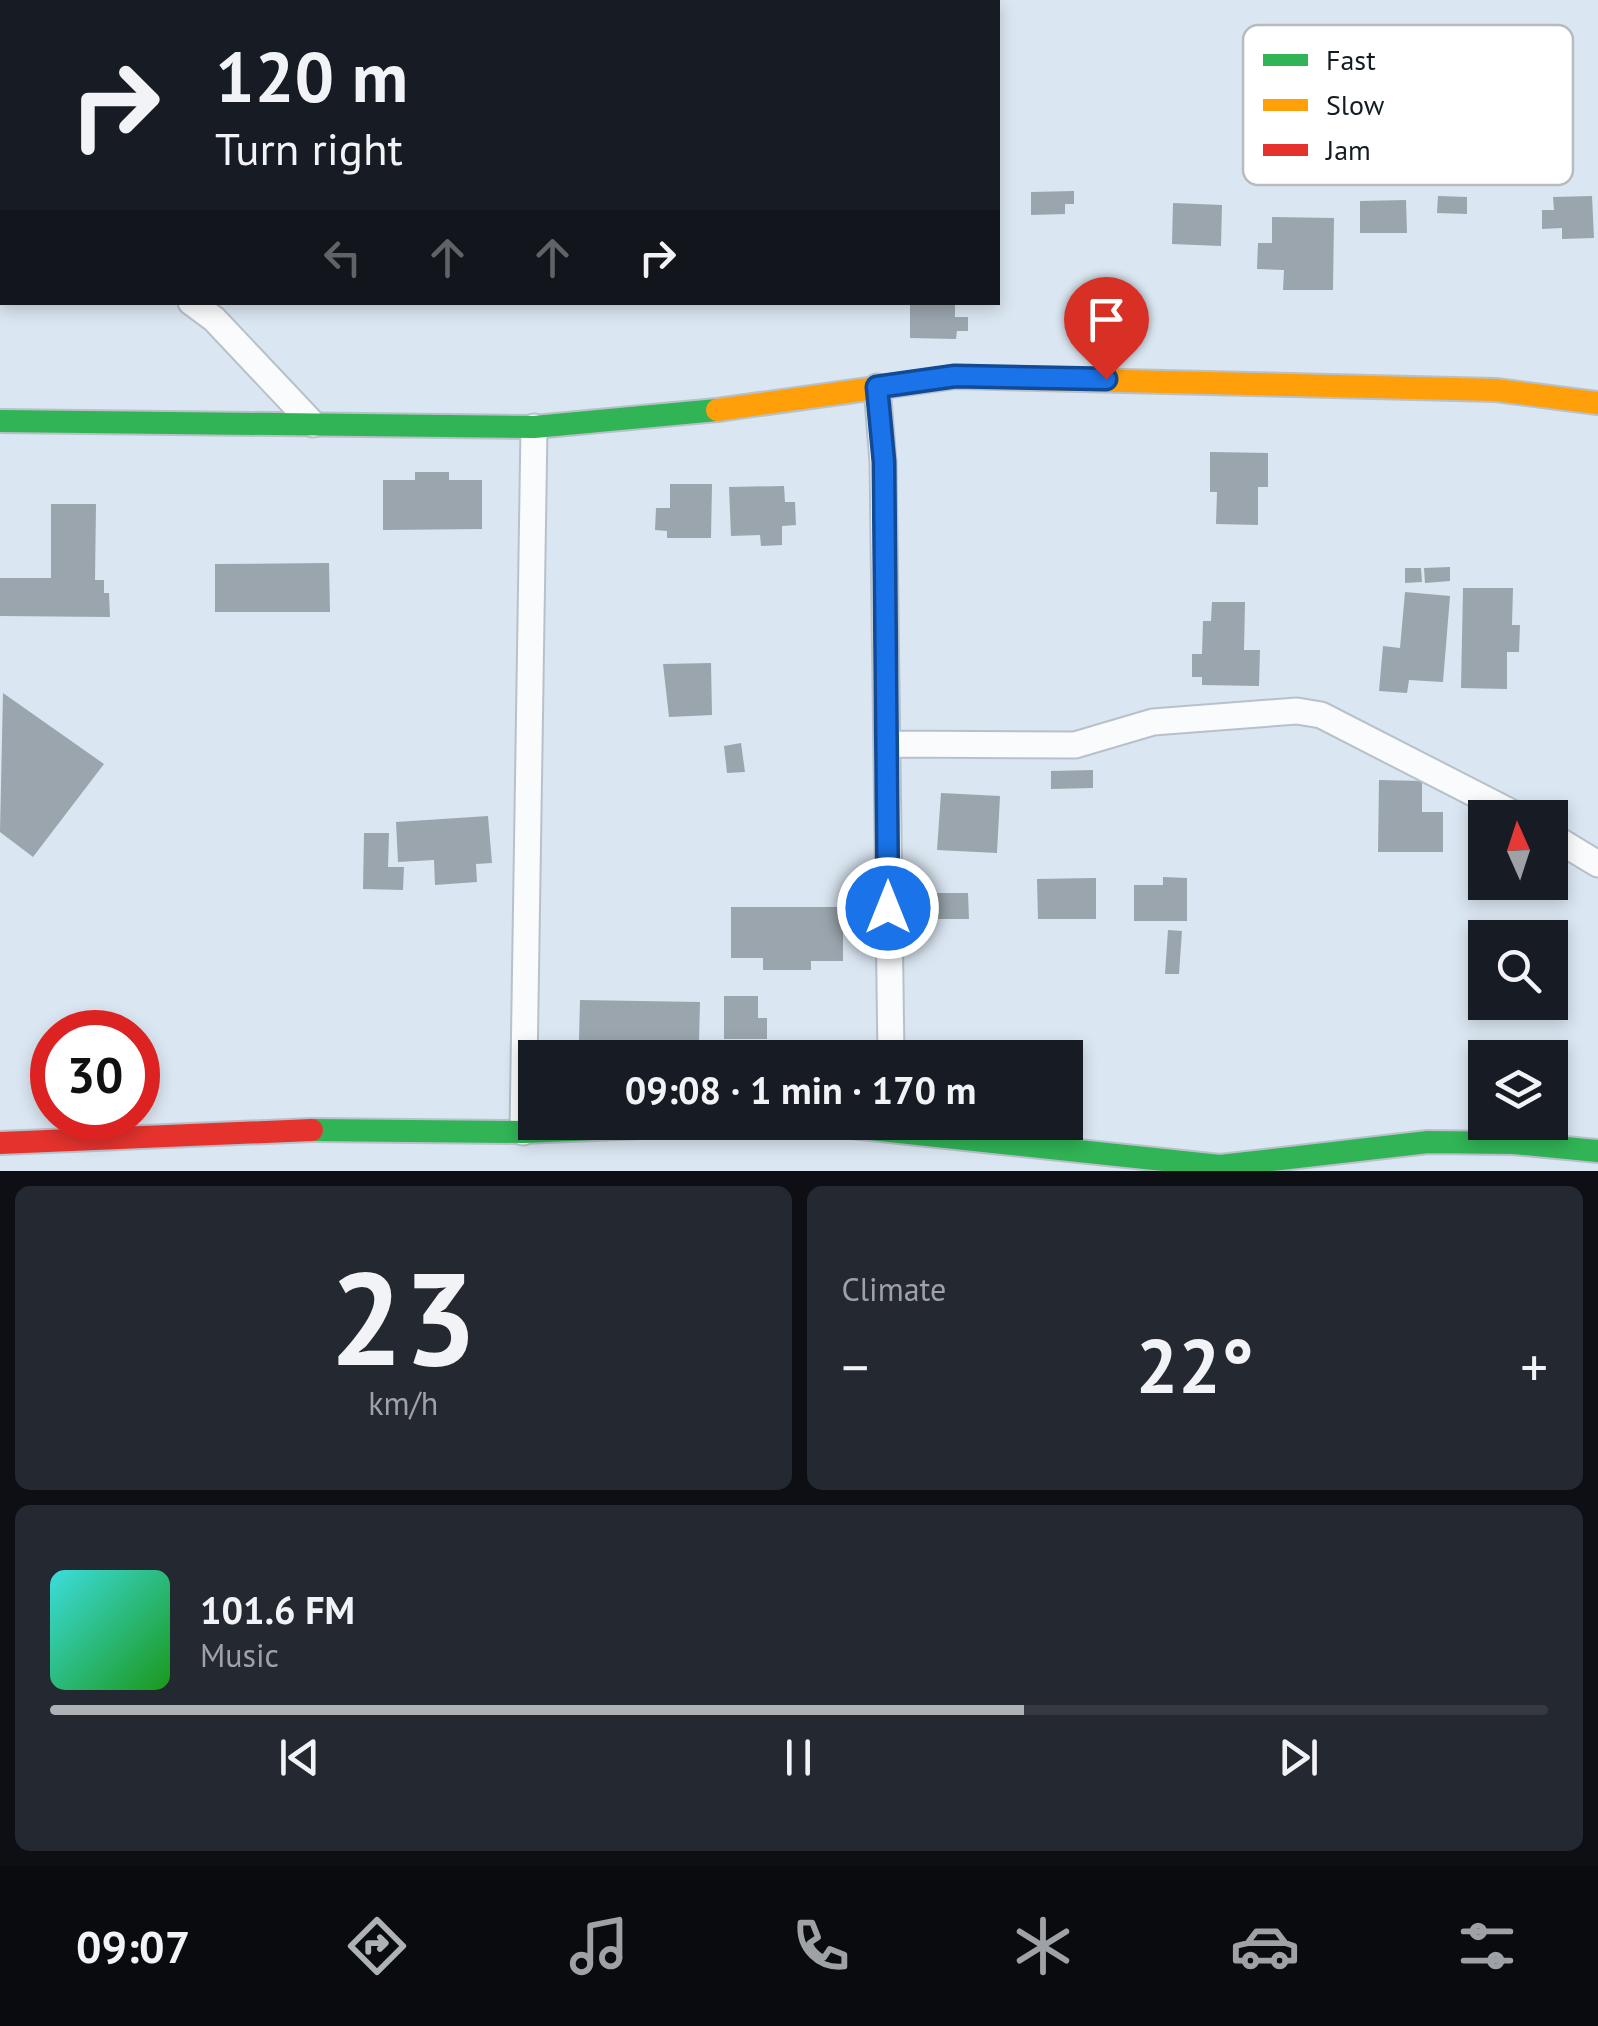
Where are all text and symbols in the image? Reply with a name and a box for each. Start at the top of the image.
legend [1243,25,1573,185]
text: 120 m [215,31,408,121]
icon: right [50,40,180,170]
text: Fast [1326,41,1376,78]
text: Slow [1326,86,1385,123]
text: Turn right [215,119,403,177]
text: Jam [1325,131,1371,168]
icon: left [315,230,370,285]
icon: ahead [420,230,475,285]
icon: ahead [525,230,580,285]
icon: right [630,230,685,285]
pin [1064,277,1149,380]
icon: arrive [1079,292,1134,347]
north arrow [1468,800,1568,900]
map controls [1468,800,1568,1140]
position arrow [836,856,940,960]
button: search [1468,920,1568,1020]
speed limit sign: 30 [30,1010,160,1140]
button: layers [1468,1040,1568,1140]
text: 09:08 · 1 min · 170 m [625,1065,976,1114]
text: 23 [330,1233,477,1401]
text: Climate [842,1268,946,1310]
text: 22° [1136,1317,1254,1414]
text: − [842,1331,869,1402]
text: + [1520,1331,1548,1402]
text: km/h [368,1382,438,1424]
text: 101.6 FM [200,1585,355,1634]
text: Music [200,1634,279,1676]
icon: previous [272,1730,327,1785]
icon: pause [771,1730,826,1785]
icon: next [1271,1730,1326,1785]
icon: directions [342,1911,412,1981]
icon: music [564,1911,634,1981]
icon: phone [786,1911,856,1981]
icon: climate [1008,1911,1078,1981]
icon: car [1230,1911,1300,1981]
icon: filters [1452,1911,1522,1981]
text: 09:07 [76,1917,190,1975]

